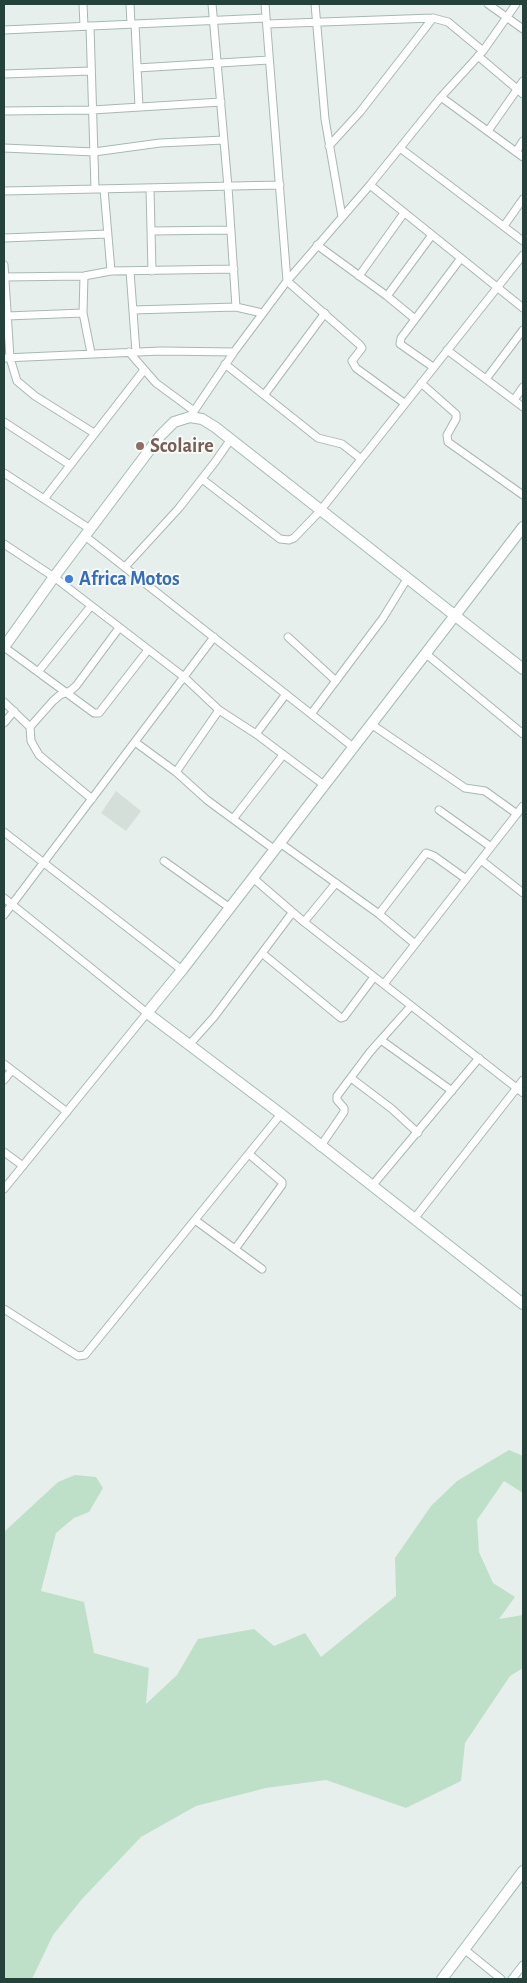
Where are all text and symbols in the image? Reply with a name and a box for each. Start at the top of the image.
place label: Scolaire [150,434,214,458]
marker: Scolaire [134,440,146,452]
place label: Africa Motos [79,567,180,591]
marker: Africa Motos [63,573,75,585]

